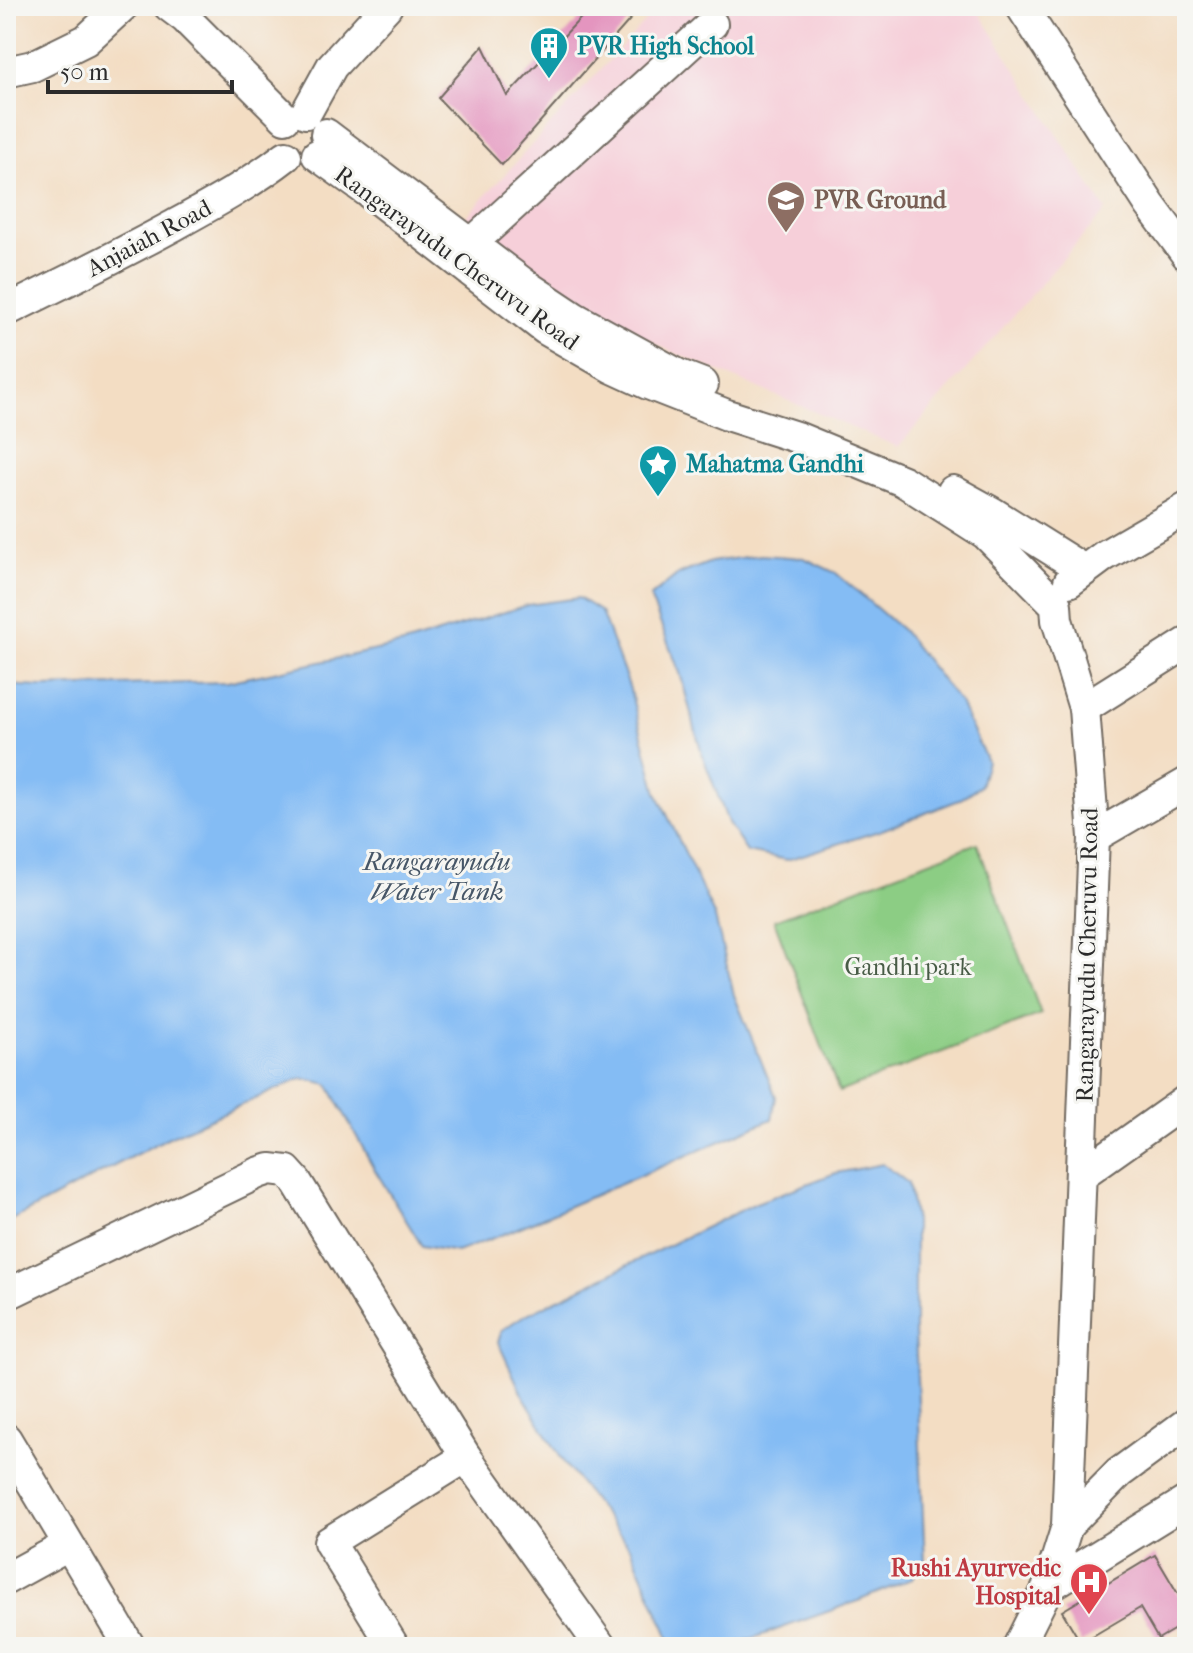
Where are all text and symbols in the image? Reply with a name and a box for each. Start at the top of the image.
building icon: PVR High School [528,25,570,80]
place label: PVR High School [577,32,755,60]
scale bar [48,44,232,94]
text: 50 m [60,58,109,86]
street label: Rangarayudu Cheruvu Road [329,160,585,357]
school or university icon: PVR Ground [765,179,807,234]
place label: PVR Ground [814,186,947,214]
street label: Anjaiah Road [81,193,217,283]
place icon: Mahatma Gandhi [637,443,679,498]
place label: Mahatma Gandhi [686,450,865,478]
street label: Rangarayudu Cheruvu Road [1070,806,1104,1103]
water label: Rangarayudu Water Tank [361,846,511,907]
park label: Gandhi park [844,953,972,981]
place label: Rushi Ayurvedic Hospital [891,1554,1061,1610]
hospital icon: Rushi Ayurvedic Hospital [1068,1561,1110,1616]

